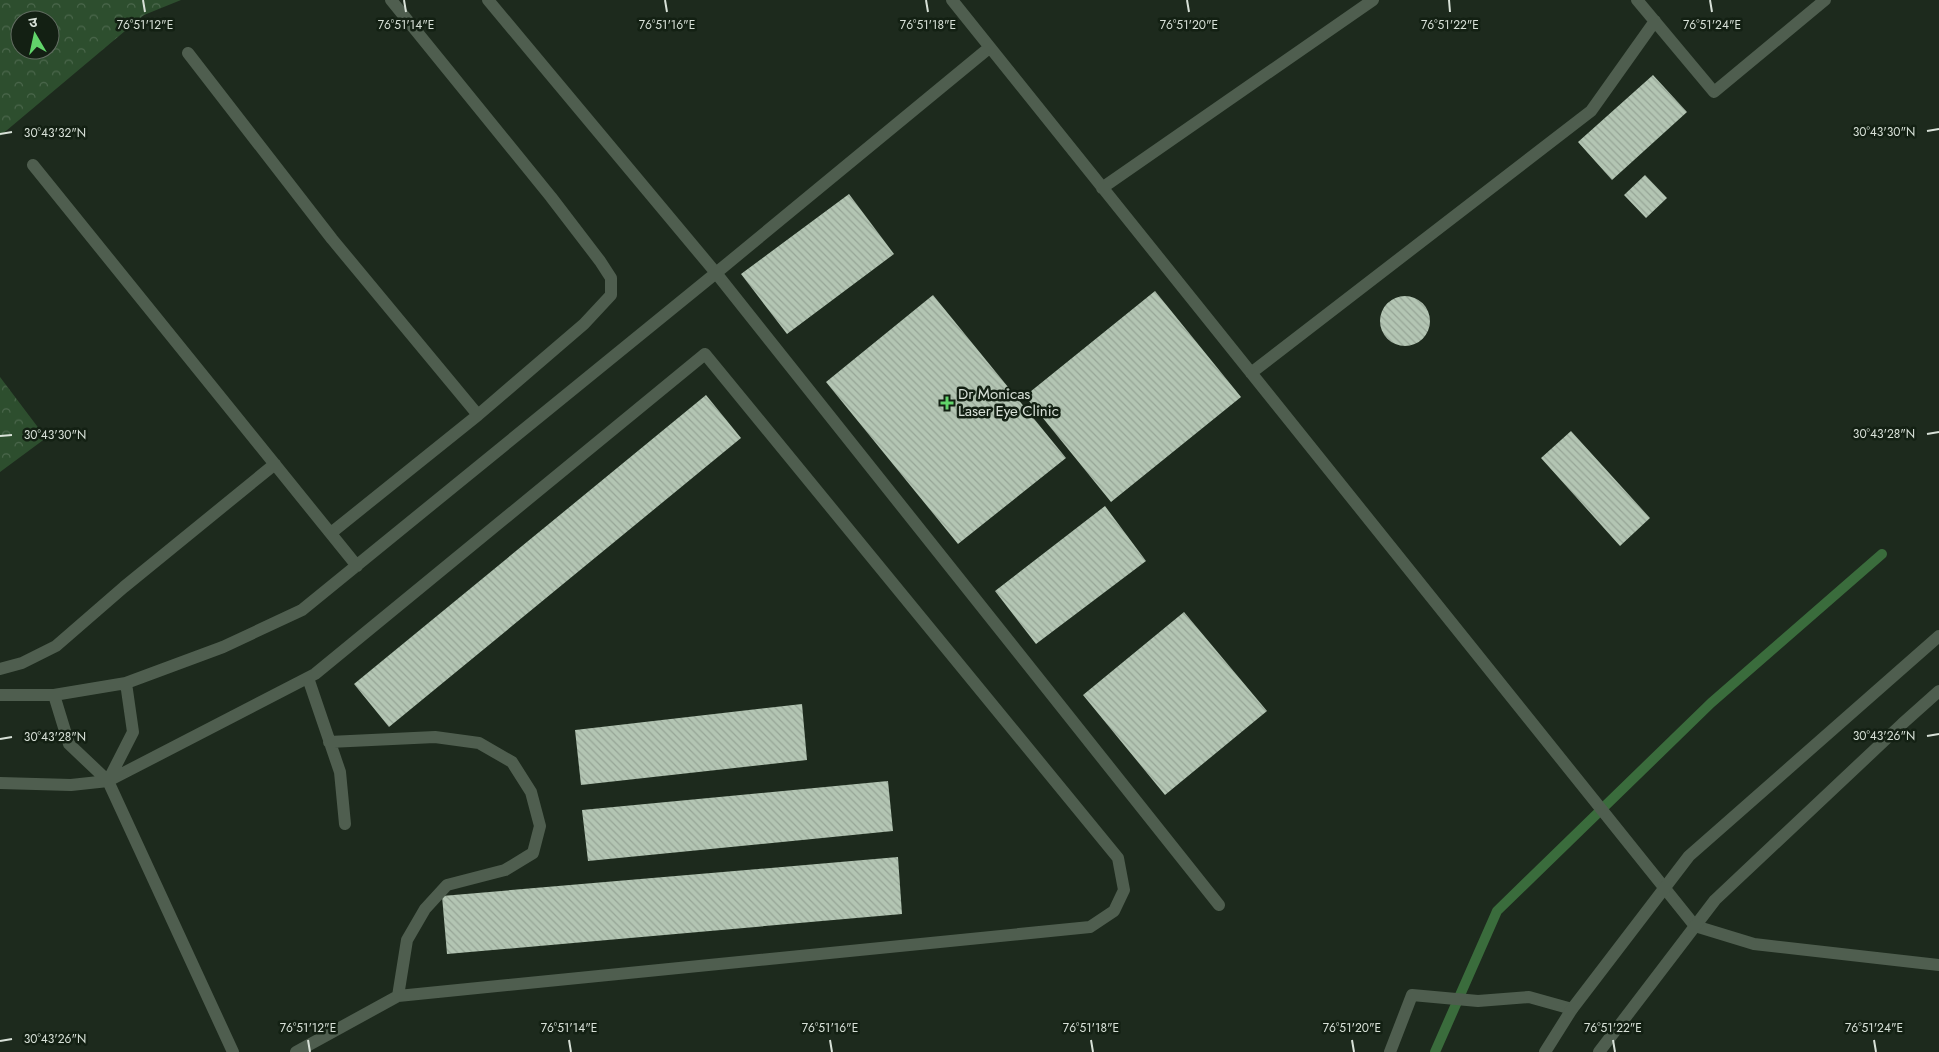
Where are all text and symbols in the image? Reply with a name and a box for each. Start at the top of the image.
north arrow [10,10,60,60]
text: उ [27,12,39,33]
text: 76°51'12"E [117,16,173,34]
text: 76°51'14"E [378,16,434,34]
text: 76°51'16"E [639,16,695,34]
text: 76°51'18"E [900,16,956,34]
text: 76°51'20"E [1160,16,1218,34]
text: 76°51'22"E [1421,16,1479,34]
text: 76°51'24"E [1683,16,1741,34]
text: 30°43'30"N [1853,123,1915,141]
text: 30°43'32"N [24,124,86,142]
place label: Dr Monicas Laser Eye Clinic [958,383,1059,422]
marker: Dr Monicas Laser Eye Clinic [940,396,954,410]
text: 30°43'28"N [1853,425,1915,443]
text: 30°43'30"N [24,426,86,444]
text: 30°43'26"N [1853,727,1915,745]
text: 30°43'28"N [24,728,86,746]
text: 76°51'12"E [280,1019,336,1037]
text: 76°51'14"E [541,1019,597,1037]
text: 76°51'16"E [802,1019,858,1037]
text: 76°51'18"E [1063,1019,1119,1037]
text: 76°51'20"E [1323,1019,1381,1037]
text: 76°51'22"E [1584,1019,1642,1037]
text: 76°51'24"E [1845,1019,1903,1037]
text: 30°43'26"N [24,1030,86,1048]

